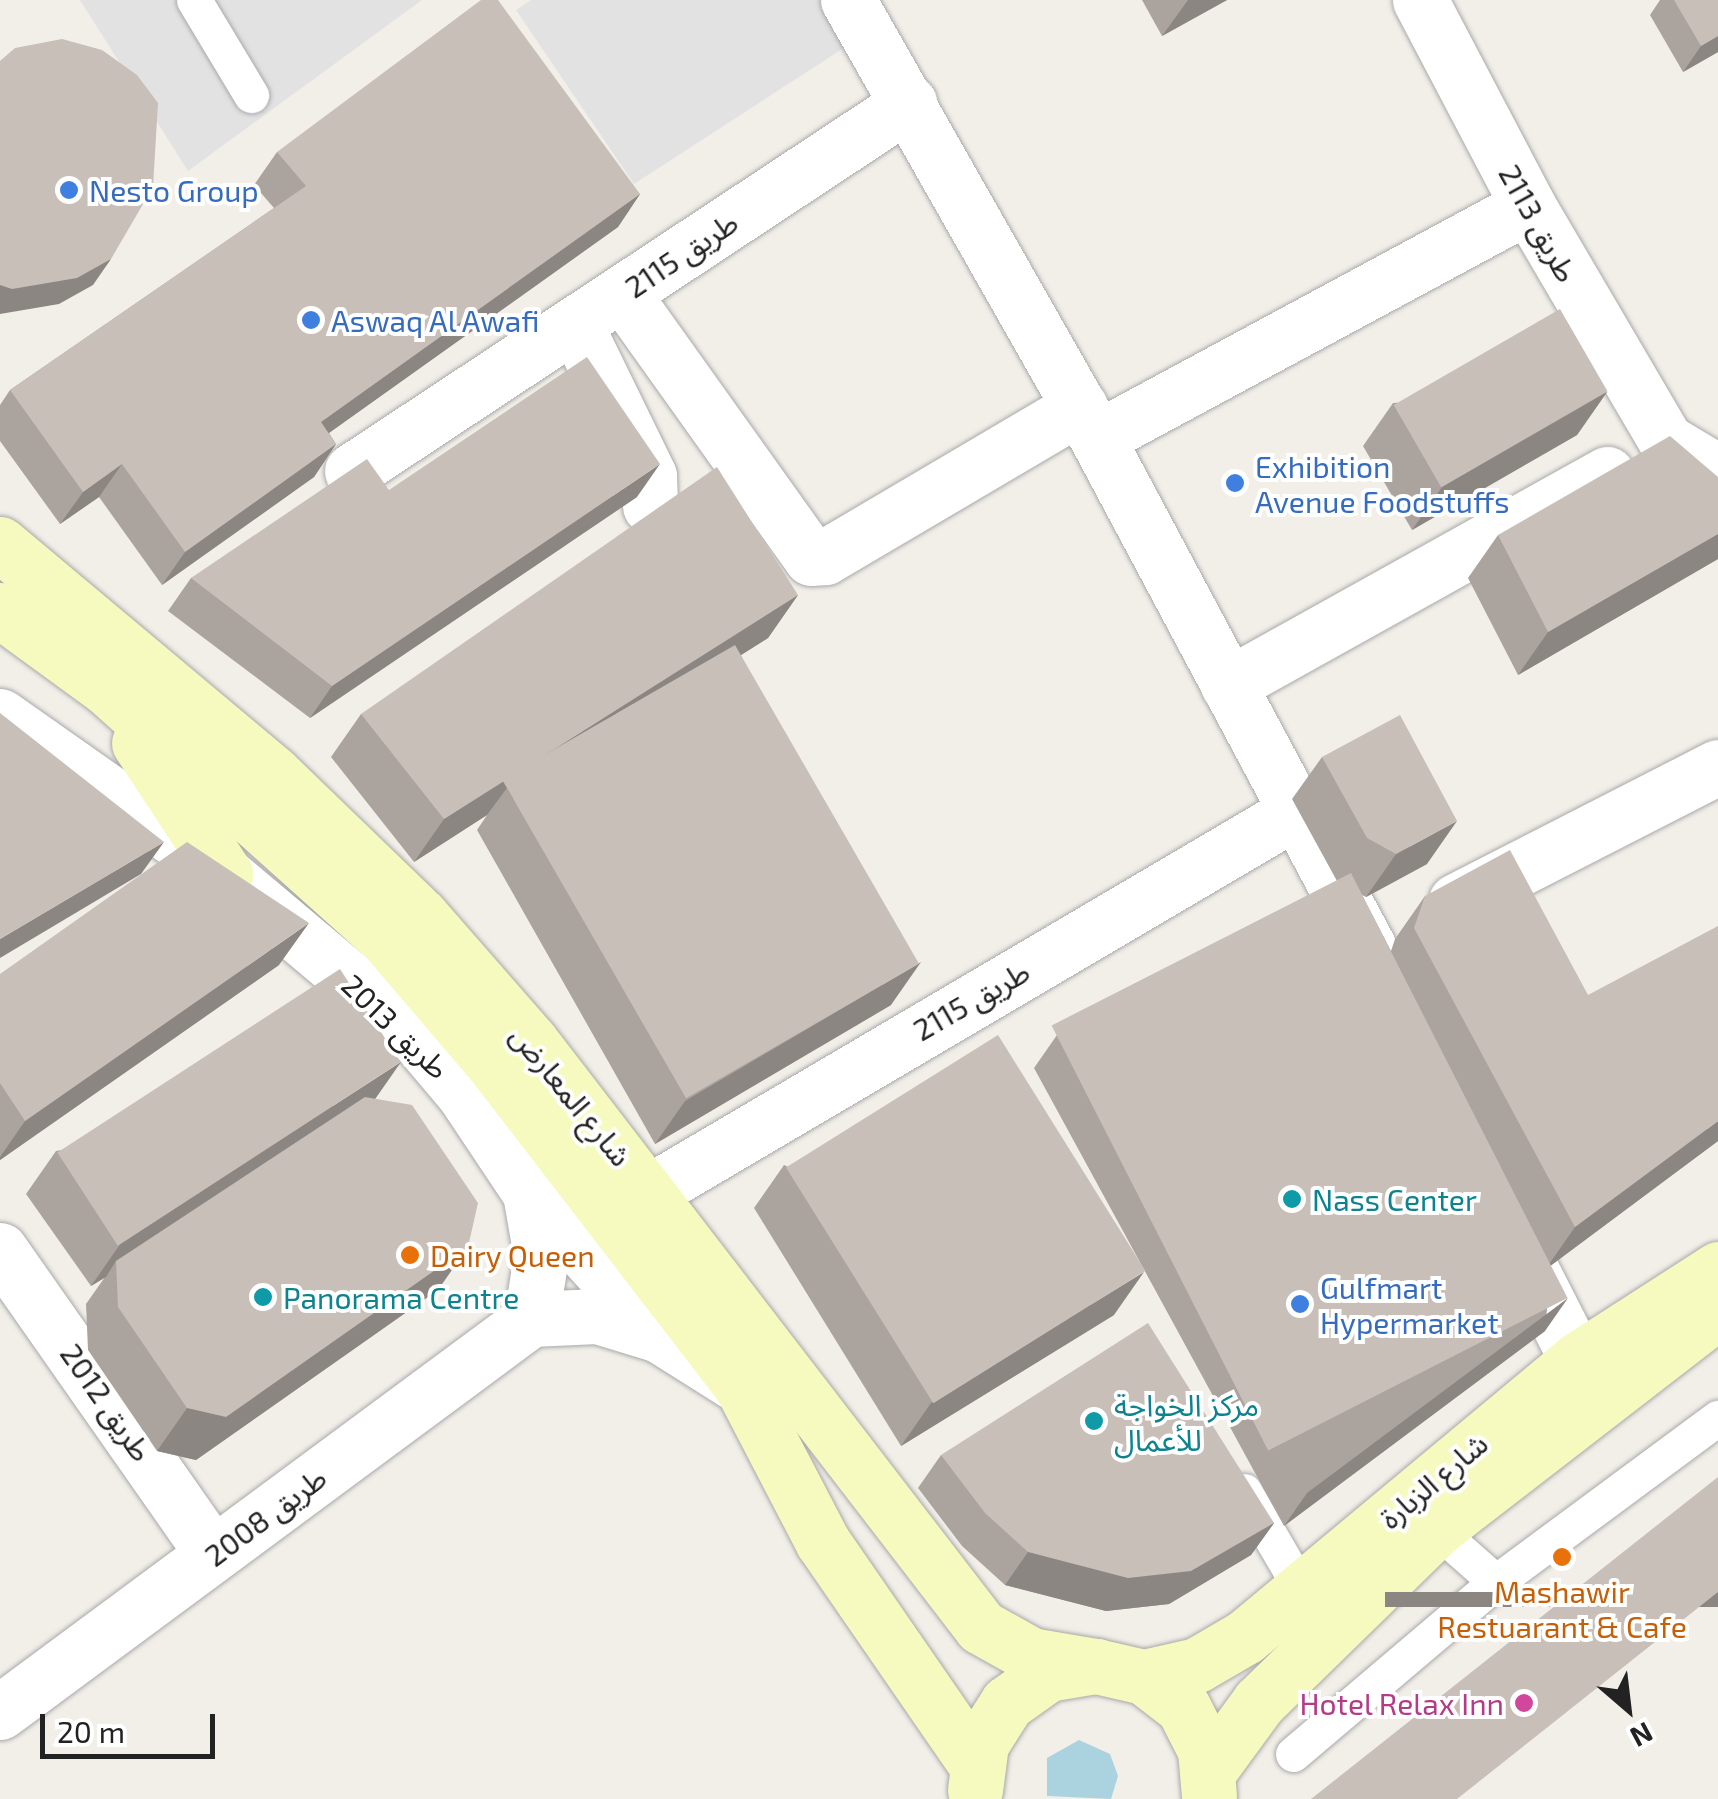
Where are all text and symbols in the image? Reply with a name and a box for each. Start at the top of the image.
street label: طريق 2113 [1492,158,1586,288]
place label: Nesto Group [89,172,259,208]
marker: Nesto Group [58,179,80,201]
street label: طريق 2115 [618,203,744,305]
place label: Aswaq Al Awafi [331,302,542,338]
marker: Aswaq Al Awafi [300,309,322,331]
place label: Exhibition Avenue Foodstuffs [1255,448,1510,518]
marker: Exhibition Avenue Foodstuffs [1224,472,1246,494]
street label: طريق 2115 [907,952,1035,1048]
street label: طريق 2013 [335,966,457,1086]
street label: شارع المعارض [504,1017,640,1173]
place label: Nass Center [1312,1181,1477,1217]
marker: Nass Center [1281,1188,1303,1210]
place label: Dairy Queen [430,1237,595,1273]
marker: Dairy Queen [399,1244,421,1266]
place label: Gulfmart Hypermarket [1320,1269,1499,1340]
place label: Panorama Centre [283,1279,519,1315]
marker: Panorama Centre [252,1286,274,1308]
marker: Gulfmart Hypermarket [1289,1293,1311,1315]
street label: طريق 2012 [54,1336,160,1468]
place label: مركز الخواجة للأعمال [1114,1386,1259,1456]
marker: مركز الخواجة للأعمال [1083,1410,1105,1432]
street label: شارع الزبارة [1372,1424,1494,1536]
street label: طريق 2008 [197,1459,333,1573]
marker: Mashawir Restuarant & Cafe [1551,1546,1573,1568]
place label: Mashawir Restuarant & Cafe [1437,1573,1687,1644]
north arrow [1578,1659,1678,1759]
place label: Hotel Relax Inn [1299,1685,1504,1721]
marker: Hotel Relax Inn [1513,1692,1535,1714]
scale bar [45,1694,220,1756]
text: 20 m [57,1713,125,1749]
text: N [1625,1716,1659,1755]

